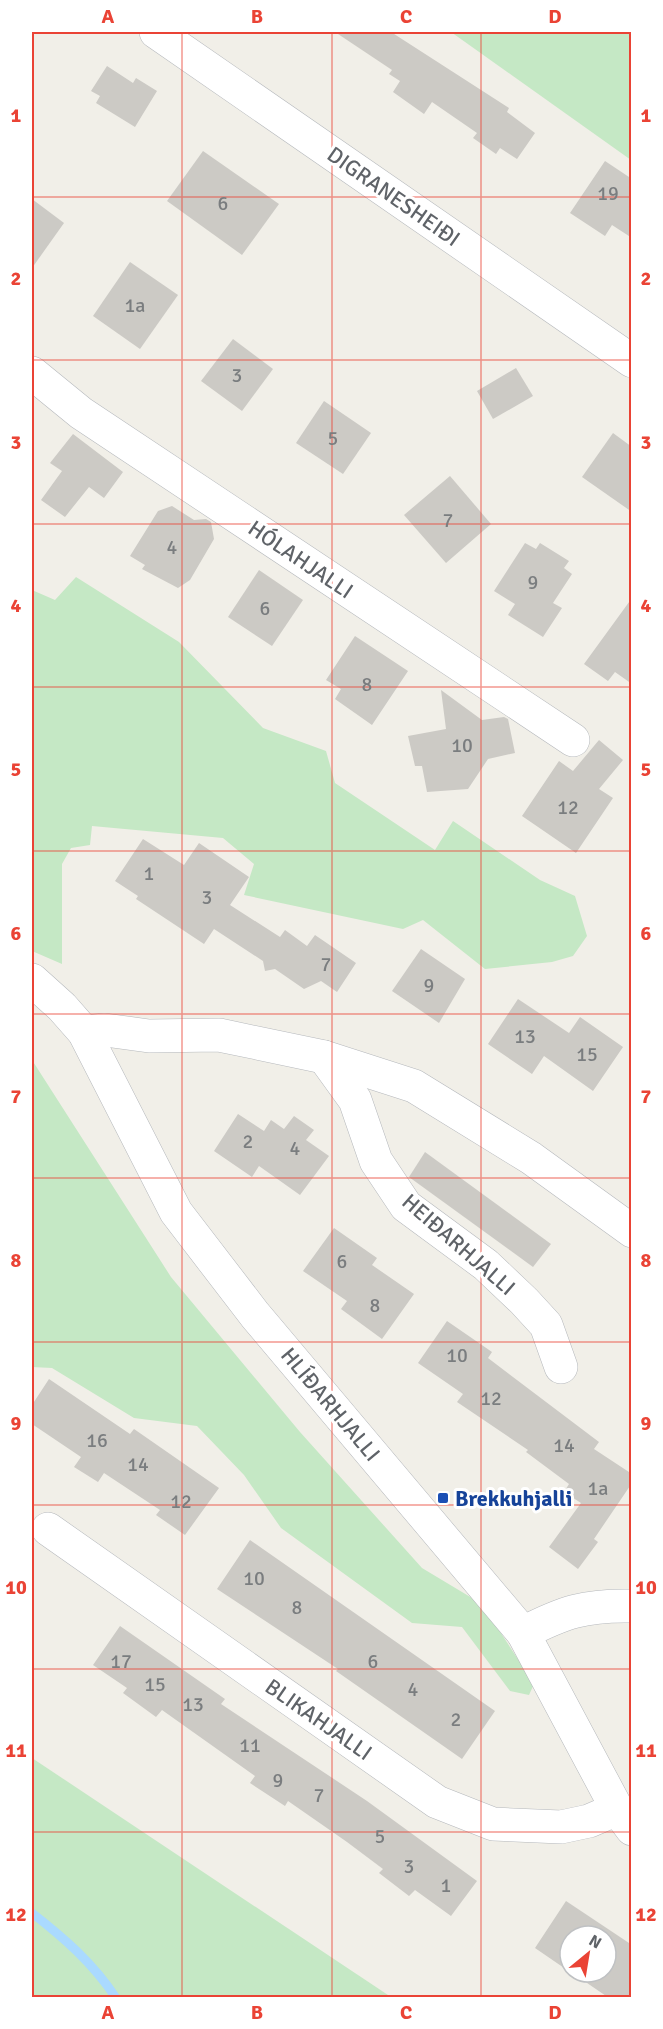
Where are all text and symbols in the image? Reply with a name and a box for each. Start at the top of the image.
text: A [102,4,115,29]
text: B [251,4,263,29]
text: C [400,4,412,29]
text: D [548,4,562,29]
text: 1 [11,103,22,128]
text: 1 [641,103,652,128]
street label: DIGRANESHEIÐI [322,141,465,252]
house number: 19 [597,181,619,206]
house number: 6 [218,191,228,216]
text: 2 [11,266,21,291]
text: 2 [641,266,651,291]
house number: 1a [125,293,145,318]
house number: 3 [232,363,242,388]
house number: 5 [328,426,338,451]
text: 3 [11,430,21,455]
text: 3 [641,430,651,455]
house number: 7 [443,508,453,533]
street label: HÓLAHJALLI [243,514,358,604]
house number: 4 [167,535,178,560]
house number: 9 [528,570,538,595]
text: 4 [11,593,22,618]
text: 4 [641,593,652,618]
house number: 6 [260,596,270,621]
house number: 8 [362,672,372,697]
house number: 10 [451,733,473,758]
text: 5 [11,757,21,782]
text: 5 [641,757,651,782]
house number: 12 [557,795,579,820]
house number: 1 [144,861,154,886]
house number: 3 [202,885,212,910]
text: 6 [11,921,22,946]
text: 6 [641,921,652,946]
house number: 7 [321,952,331,977]
house number: 9 [424,973,434,998]
house number: 13 [514,1024,536,1049]
house number: 15 [576,1042,598,1067]
text: 7 [11,1084,22,1109]
text: 7 [641,1084,652,1109]
house number: 2 [243,1129,253,1154]
house number: 4 [290,1136,301,1161]
street label: HEIÐARHJALLI [396,1188,521,1301]
text: 8 [11,1248,22,1273]
text: 8 [641,1248,652,1273]
house number: 6 [337,1249,347,1274]
house number: 8 [370,1293,380,1318]
street label: HLÍÐARHJALLI [275,1342,386,1467]
house number: 10 [446,1343,468,1368]
house number: 12 [480,1386,502,1411]
text: 9 [11,1411,22,1436]
text: 9 [641,1411,652,1436]
house number: 16 [86,1428,108,1453]
house number: 14 [553,1433,575,1458]
house number: 14 [127,1452,149,1477]
house number: 1a [588,1476,608,1501]
place label: Brekkuhjalli [455,1485,572,1512]
house number: 12 [170,1489,192,1514]
marker: Brekkuhjalli [436,1491,450,1505]
house number: 10 [243,1566,265,1591]
text: 10 [5,1575,27,1600]
text: 10 [635,1575,657,1600]
house number: 8 [292,1595,302,1620]
house number: 17 [110,1649,132,1674]
house number: 6 [368,1649,378,1674]
house number: 15 [144,1672,166,1697]
street label: BLIKAHJALLI [260,1673,377,1766]
house number: 4 [408,1677,419,1702]
house number: 13 [182,1692,204,1717]
house number: 2 [451,1707,461,1732]
house number: 11 [239,1733,261,1758]
text: 11 [5,1738,27,1763]
text: 11 [635,1738,657,1763]
house number: 9 [273,1768,283,1793]
house number: 7 [314,1783,324,1808]
house number: 5 [375,1824,385,1849]
house number: 3 [404,1854,414,1879]
house number: 1 [441,1873,451,1898]
text: 12 [5,1902,27,1927]
text: 12 [635,1902,657,1927]
north arrow [558,1924,618,1984]
text: N [585,1930,605,1953]
text: A [102,2000,115,2025]
text: B [251,2000,263,2025]
text: C [400,2000,412,2025]
text: D [548,2000,562,2025]

